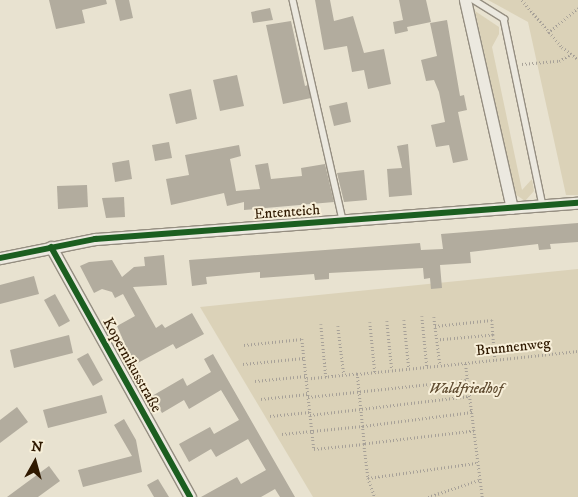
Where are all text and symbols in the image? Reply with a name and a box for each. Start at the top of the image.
street label: Ententeich [253,201,321,223]
street label: Kopernikusstraße [99,315,165,415]
street label: Brunnenweg [475,334,551,360]
park label: Waldfriedhof [429,380,503,398]
north arrow [10,437,60,487]
text: N [30,437,44,457]

